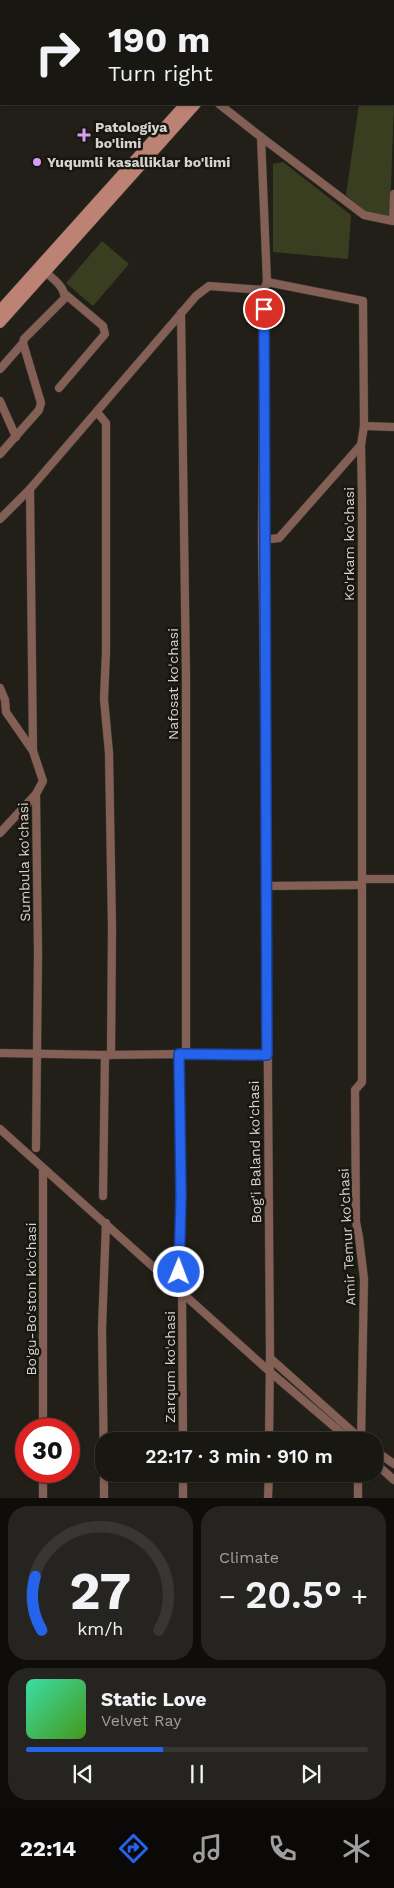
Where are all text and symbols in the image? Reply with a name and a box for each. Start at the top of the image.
text: 190 m [108,19,210,61]
icon: right [25,20,90,85]
text: Turn right [108,61,213,86]
place label: Patologiya bo'limi [95,119,168,151]
marker: Patologiya bo'limi [77,128,91,142]
place label: Yuqumli kasalliklar bo'limi [47,154,230,170]
marker: Yuqumli kasalliklar bo'limi [31,156,43,168]
pin [243,288,285,330]
icon: arrive [250,295,278,323]
street label: Ko'rkam ko'chasi [341,487,357,601]
street label: Nafosat ko'chasi [165,628,181,740]
street label: Sumbula ko'chasi [15,802,33,922]
street label: Bog'i Baland ko'chasi [246,1080,264,1224]
street label: Amir Temur ko'chasi [335,1168,359,1306]
street label: Bo'gu-Bo'ston ko'chasi [23,1222,39,1376]
position arrow [152,1245,204,1297]
street label: Zarqum ko'chasi [162,1311,178,1423]
speed limit sign: 30 [15,1418,80,1483]
text: 22:17 · 3 min · 910 m [145,1445,333,1468]
text: Climate [219,1548,279,1567]
text: 27 [70,1561,131,1622]
text: 20.5° [245,1573,342,1617]
text: − [219,1580,236,1613]
text: + [351,1580,368,1613]
text: km/h [77,1618,124,1639]
text: Static Love [101,1688,206,1711]
text: Velvet Ray [101,1711,181,1730]
icon: previous [69,1760,97,1788]
icon: pause [183,1760,211,1788]
icon: next [297,1760,325,1788]
icon: directions [116,1831,151,1866]
icon: music [190,1831,225,1866]
icon: phone [265,1831,300,1866]
icon: climate [339,1831,374,1866]
text: 22:14 [20,1836,76,1861]

